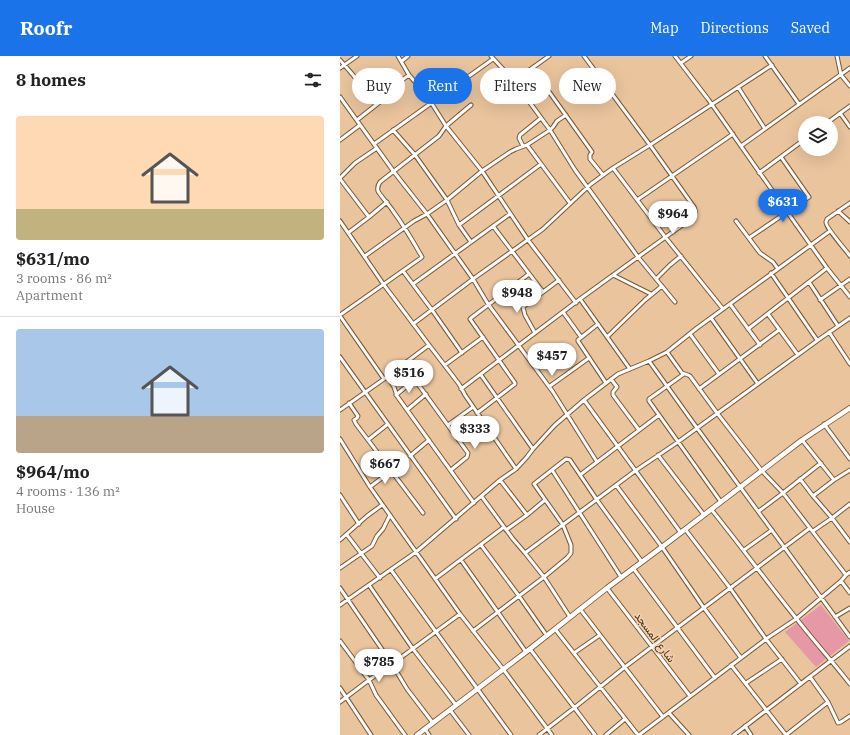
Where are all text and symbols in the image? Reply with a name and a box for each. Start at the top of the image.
text: Roofr [20,16,72,40]
text: Map [650,19,679,37]
text: Directions [701,19,769,37]
text: Saved [791,19,830,37]
chip: Buy [352,68,405,104]
chip: Rent [413,68,472,104]
chip: Filters [480,68,551,104]
chip: New [559,68,616,104]
text: 8 homes [16,69,86,91]
icon: filters [302,69,324,91]
map controls [798,116,838,156]
button: layers [798,116,838,156]
icon: home [134,142,206,214]
pin: $631 [759,189,807,223]
text: $631 [767,193,799,210]
pin: $964 [649,201,697,235]
text: $964 [657,205,689,222]
text: $631/mo [16,248,90,270]
text: 3 rooms · 86 m² [16,270,112,287]
pin: $948 [493,280,541,314]
text: $948 [501,284,533,301]
text: Apartment [16,287,83,304]
pin: $457 [528,343,576,377]
text: $457 [536,347,568,364]
icon: home [134,355,206,427]
pin: $516 [385,360,433,394]
text: $516 [393,364,425,381]
pin: $333 [451,416,499,450]
text: $333 [459,420,491,437]
pin: $667 [361,451,409,485]
text: $667 [369,455,401,472]
text: $964/mo [16,461,90,483]
text: 4 rooms · 136 m² [16,483,120,500]
text: House [16,500,55,517]
street label: شارع المسجد [631,609,679,666]
pin: $785 [355,649,403,683]
text: $785 [363,653,395,670]

